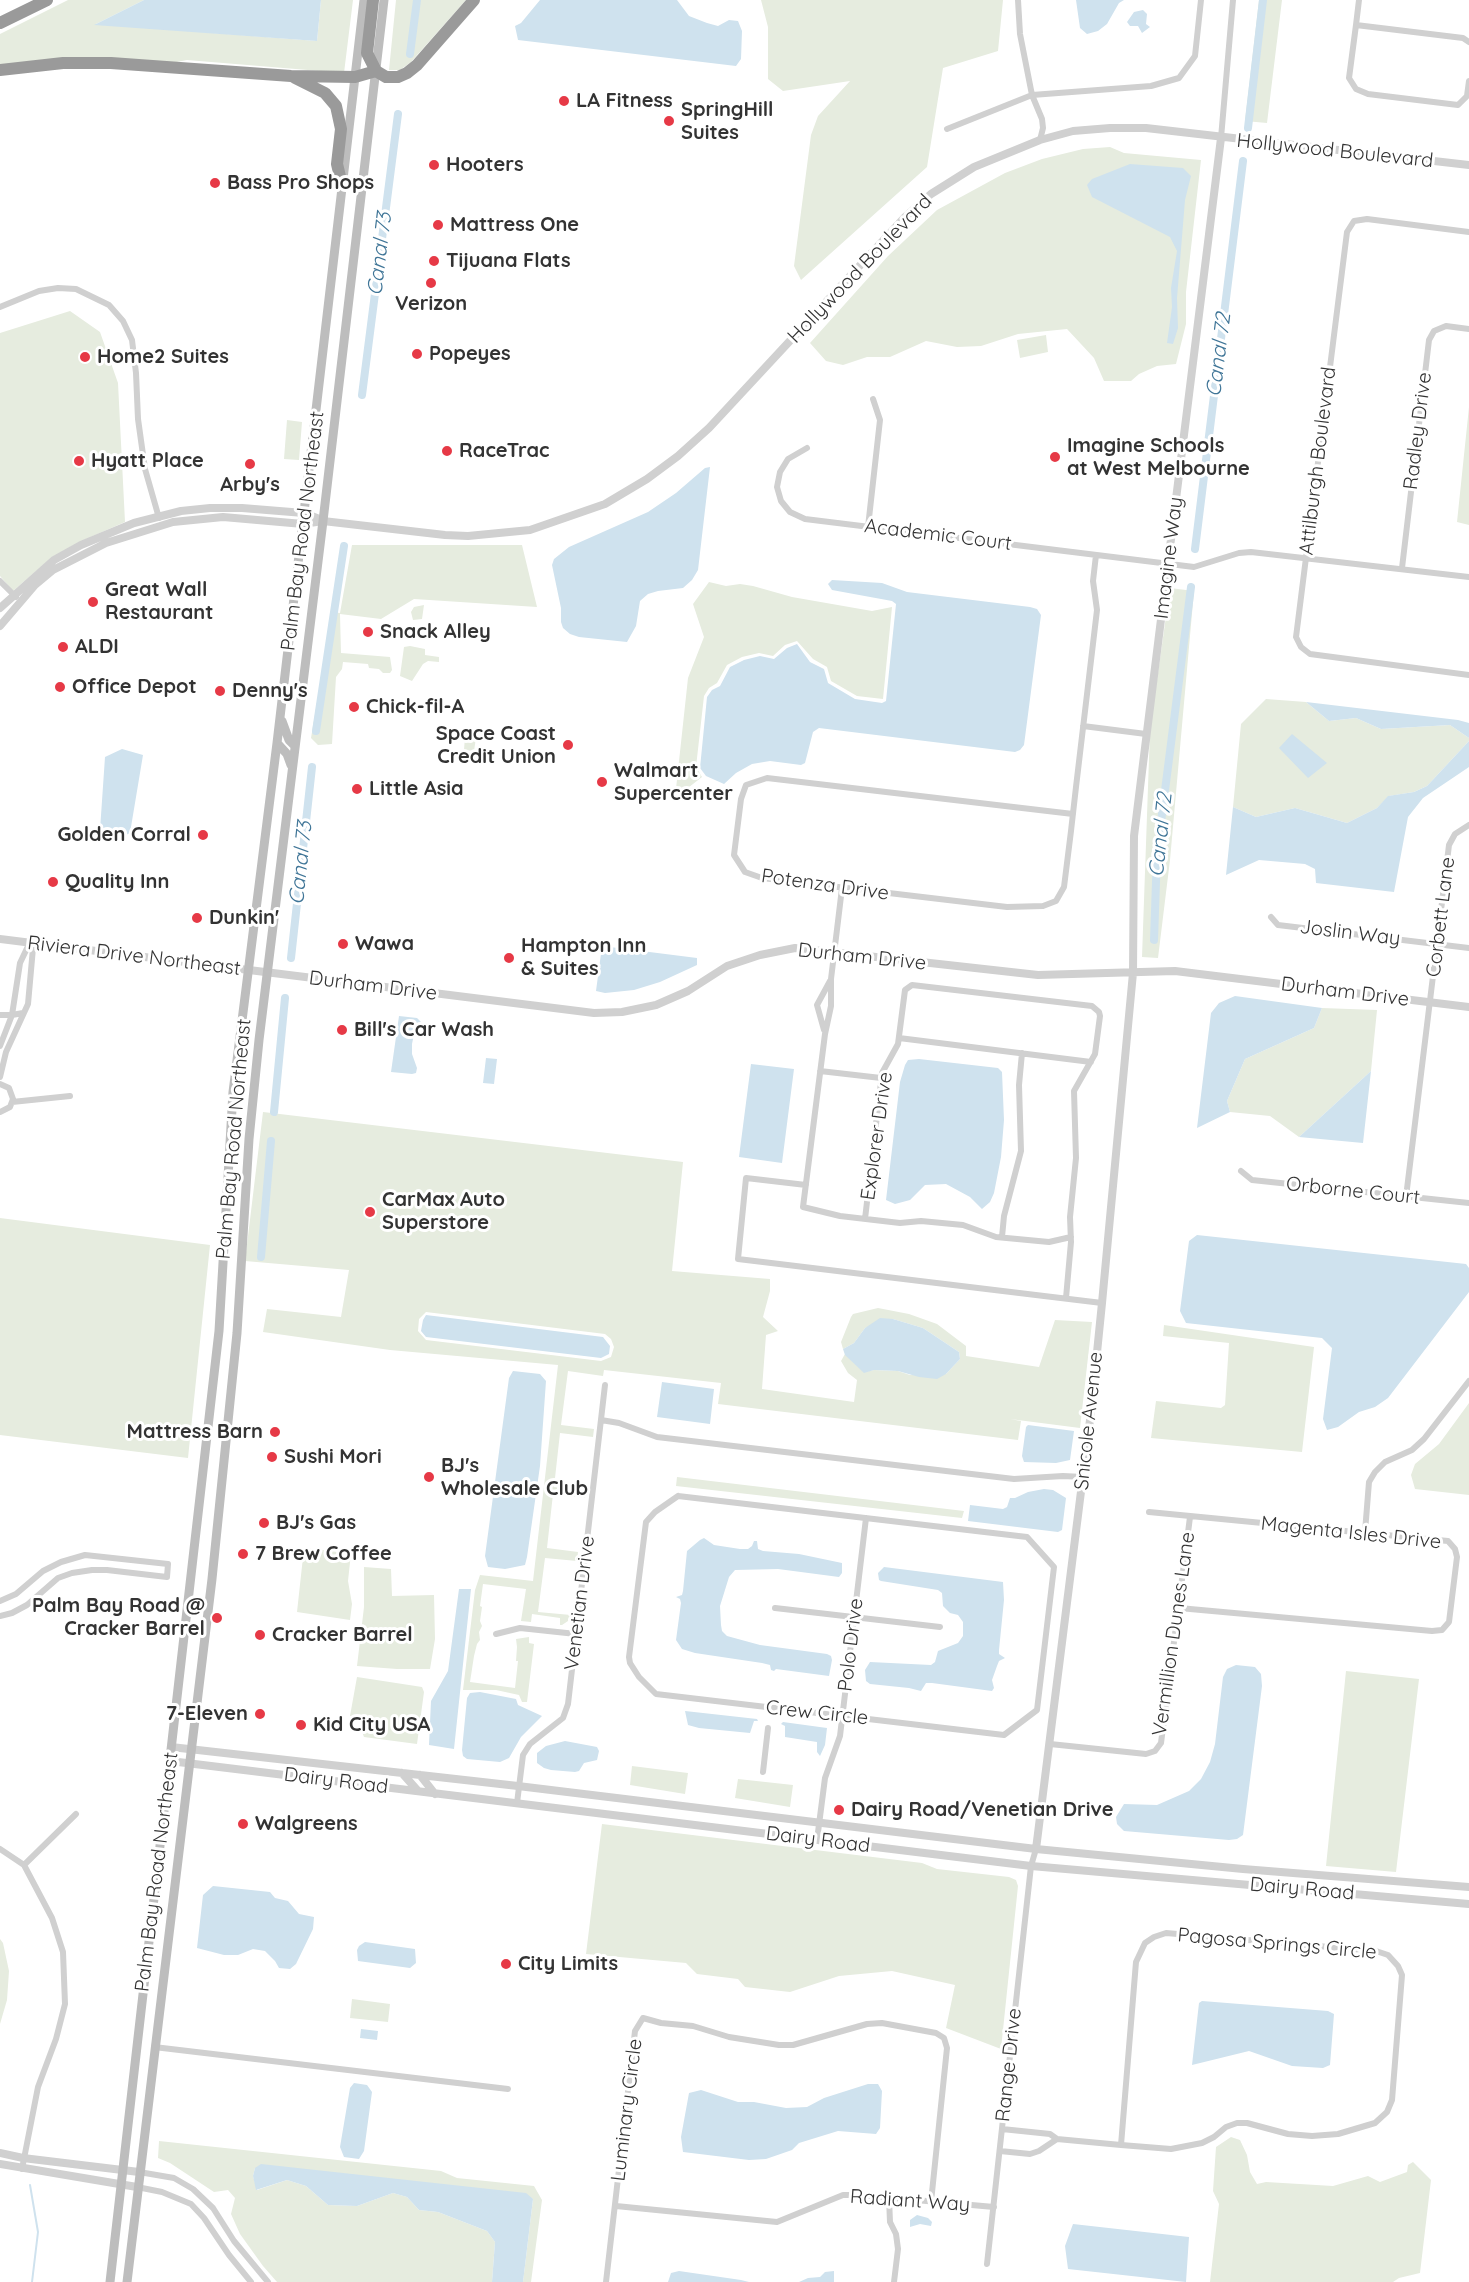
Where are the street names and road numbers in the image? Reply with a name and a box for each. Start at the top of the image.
street label: Hollywood Boulevard [1235,129,1435,173]
street label: Hollywood Boulevard [783,190,937,348]
street label: Attilburgh Boulevard [1295,365,1341,557]
street label: Radley Drive [1399,371,1437,491]
street label: Palm Bay Road Northeast [276,410,330,652]
street label: Imagine Way [1150,495,1188,621]
street label: Academic Court [863,514,1013,556]
street label: Corbett Lane [1422,856,1460,978]
street label: Potenza Drive [760,864,890,906]
street label: Joslin Way [1298,915,1402,951]
street label: Riviera Drive Northeast [26,931,242,981]
street label: Durham Drive [797,938,927,976]
street label: Durham Drive [308,966,438,1006]
street label: Durham Drive [1280,972,1410,1012]
street label: Palm Bay Road Northeast [212,1018,256,1260]
street label: Explorer Drive [856,1070,898,1202]
street label: Orborne Court [1285,1172,1421,1210]
street label: Snicole Avenue [1070,1351,1108,1491]
street label: Magenta Isles Drive [1260,1512,1442,1554]
street label: Vermillion Dunes Lane [1148,1530,1200,1738]
street label: Venetian Drive [560,1534,600,1672]
street label: Polo Drive [833,1597,869,1693]
street label: Crew Circle [765,1696,869,1730]
street label: Palm Bay Road Northeast [130,1751,184,1993]
street label: Dairy Road [282,1763,390,1799]
street label: Dairy Road [764,1822,872,1858]
street label: Dairy Road [1249,1872,1355,1906]
street label: Pagosa Springs Circle [1176,1923,1378,1965]
street label: Range Drive [991,2007,1027,2123]
street label: Luminary Circle [606,2037,648,2183]
street label: Radiant Way [849,2185,971,2217]

